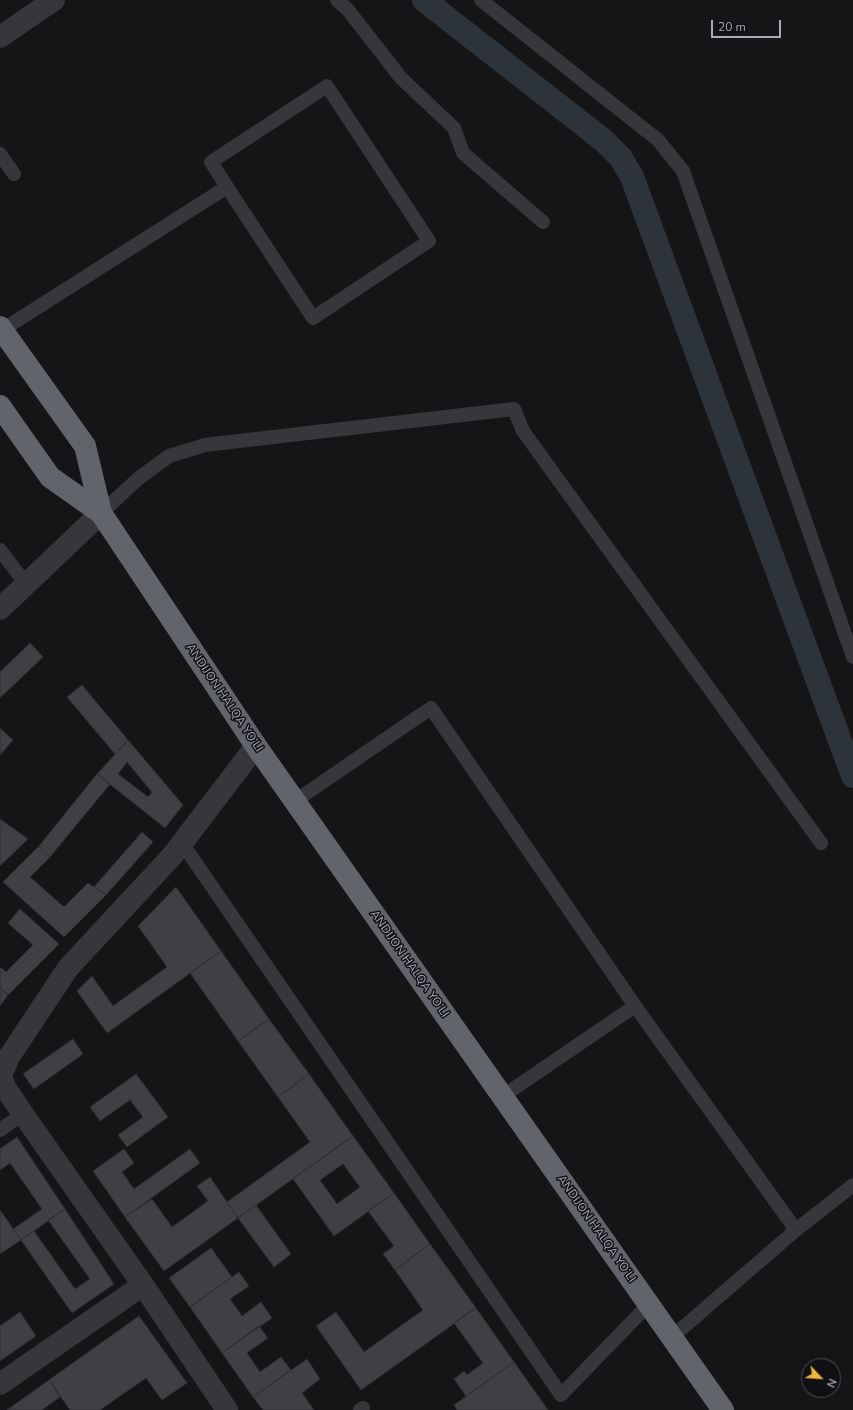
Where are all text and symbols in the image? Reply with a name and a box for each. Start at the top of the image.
scale bar [713,12,783,38]
text: 20 m [718,19,746,35]
street label: ANDIJON HALQA YO‘LI [182,641,266,755]
street label: ANDIJON HALQA YO‘LI [367,908,451,1020]
street label: ANDIJON HALQA YO‘LI [554,1173,638,1285]
north arrow [801,1358,841,1398]
text: N [823,1376,840,1390]

